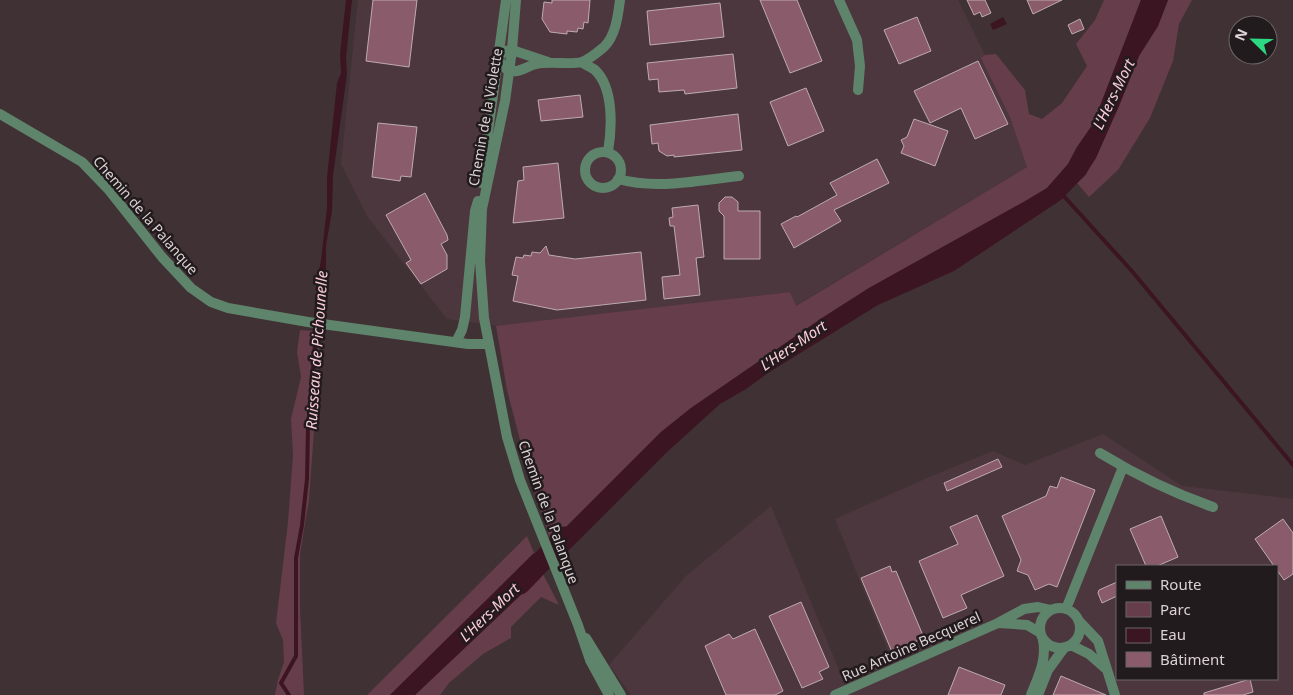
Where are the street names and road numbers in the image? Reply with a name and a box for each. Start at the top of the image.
street label: Chemin de la Violette [464,46,506,187]
street label: Chemin de la Palanque [89,152,203,278]
street label: Chemin de la Palanque [514,438,584,586]
street label: Rue Antoine Becquerel [839,607,983,685]

